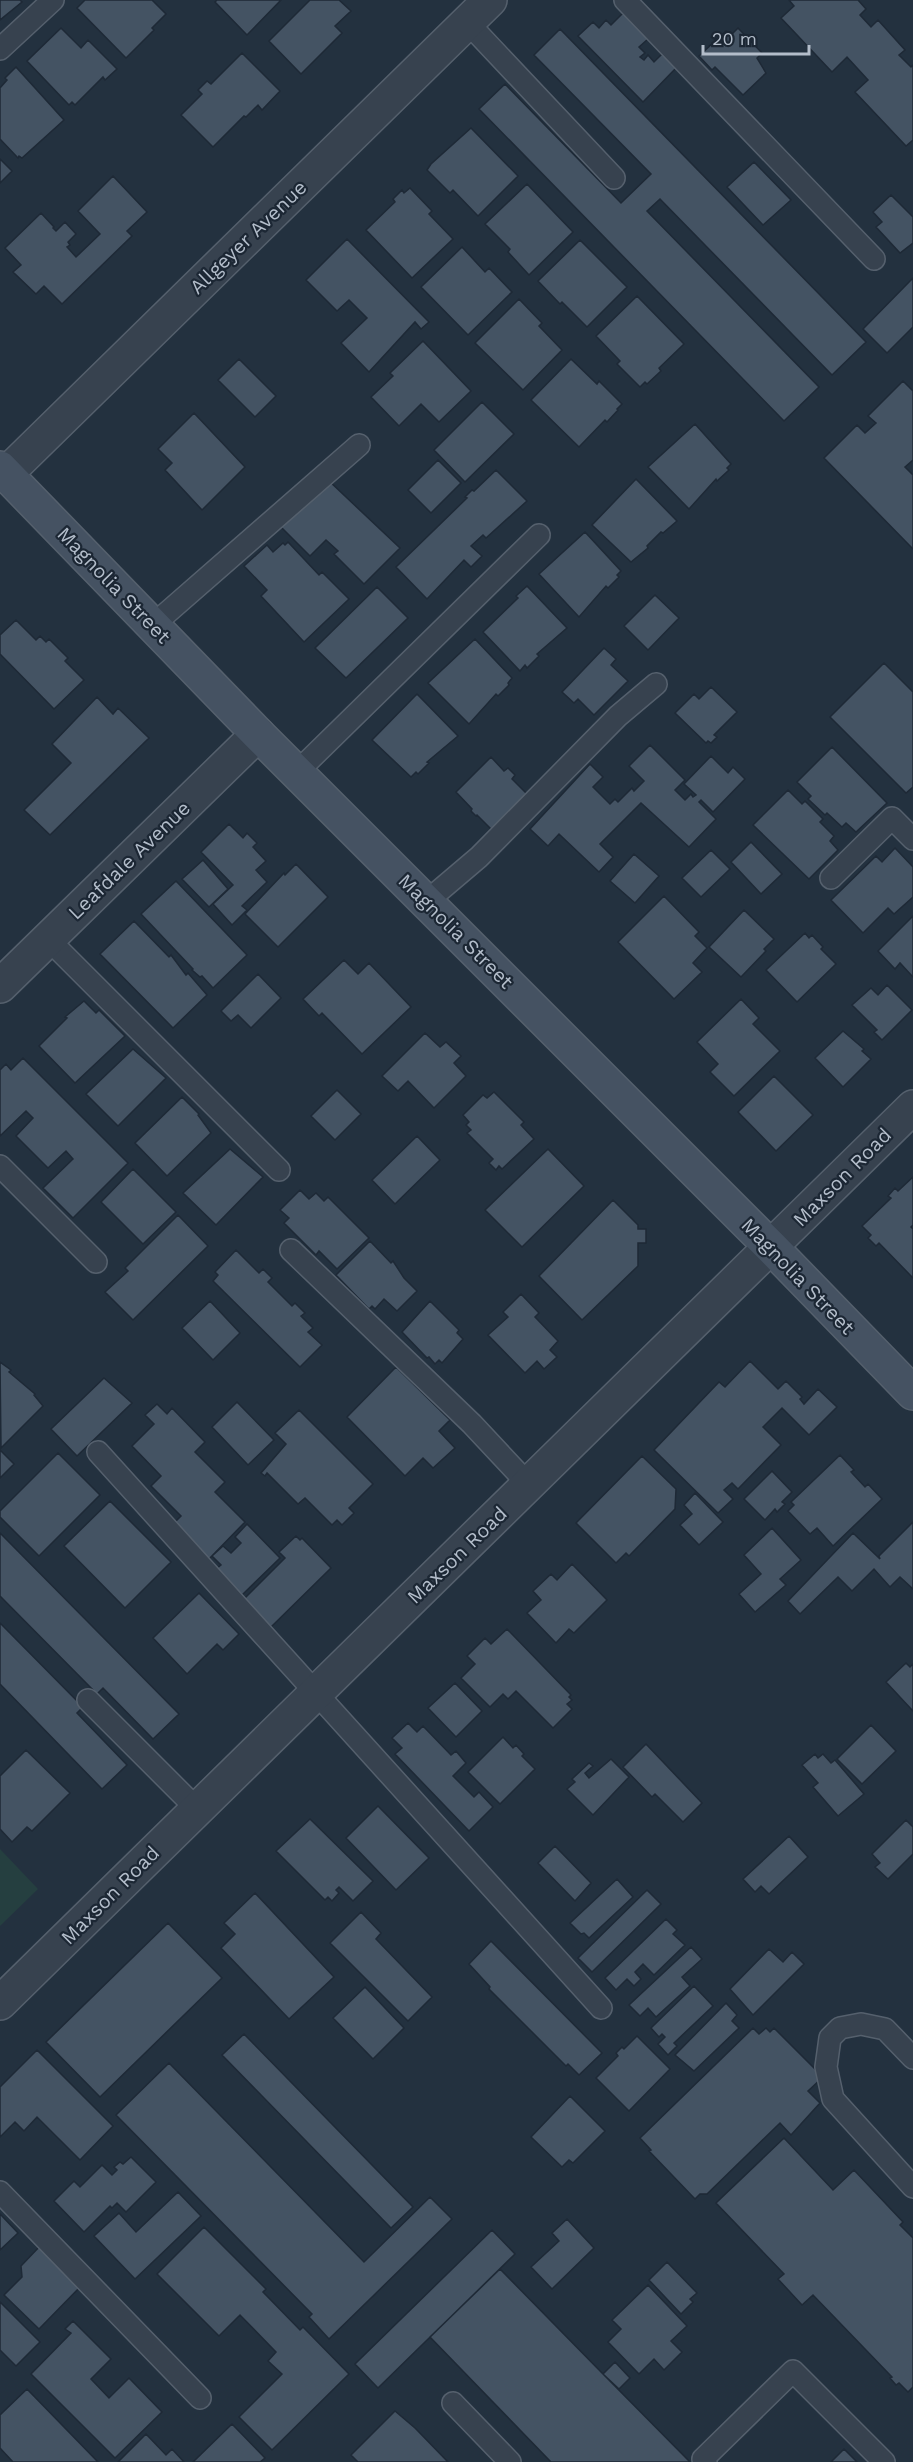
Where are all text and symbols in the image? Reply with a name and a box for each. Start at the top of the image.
scale bar [703,18,810,56]
text: 20 m [712,28,757,49]
street label: Allgeyer Avenue [184,175,312,299]
street label: Magnolia Street [52,522,176,649]
street label: Leafdale Avenue [63,796,195,924]
street label: Magnolia Street [394,869,519,994]
street label: Maxson Road [788,1123,896,1231]
street label: Magnolia Street [736,1213,860,1340]
street label: Maxson Road [402,1501,512,1609]
street label: Maxson Road [56,1841,164,1949]

